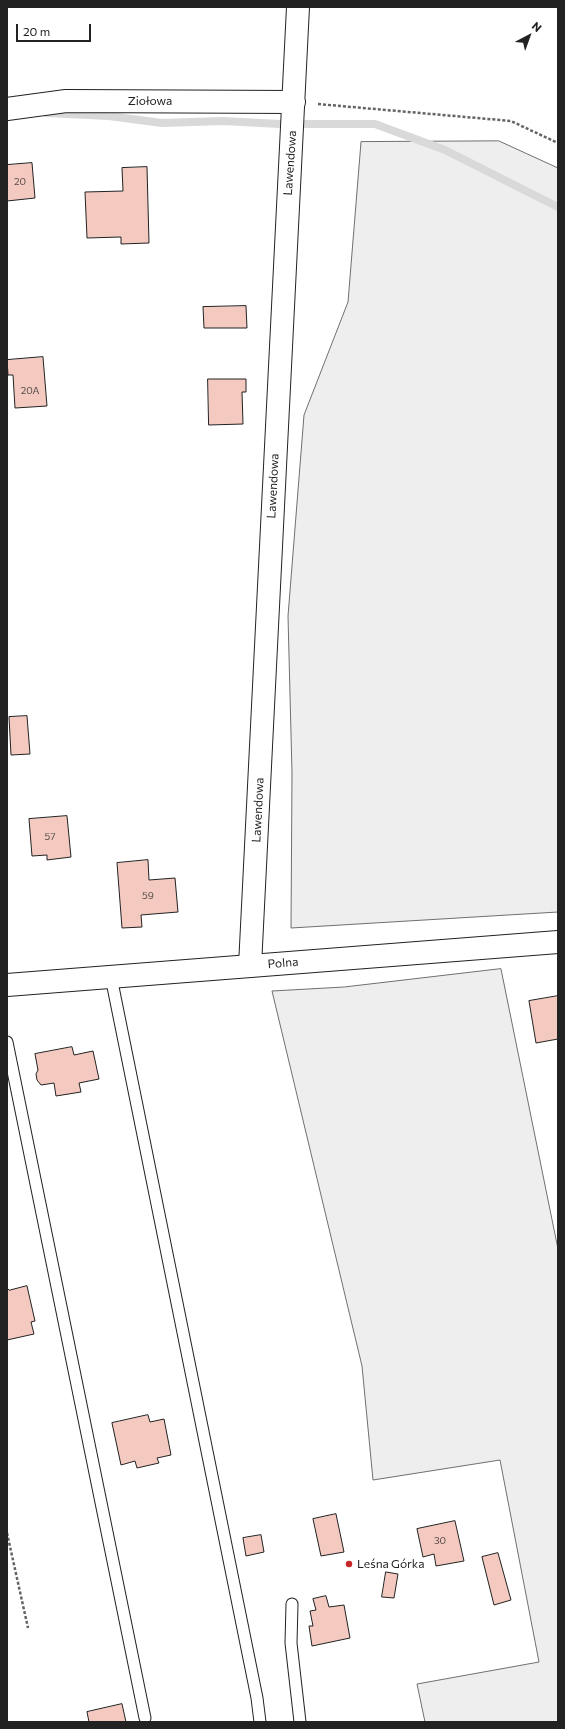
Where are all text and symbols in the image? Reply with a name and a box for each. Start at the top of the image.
scale bar [18,16,93,42]
north arrow [509,16,549,56]
text: N [530,19,545,34]
text: 20 m [23,24,50,38]
street label: Ziołowa [128,94,172,108]
street label: Lawendowa [281,130,299,196]
house number: 20 [14,176,26,188]
house number: 20A [21,385,39,397]
street label: Lawendowa [264,453,282,519]
street label: Lawendowa [249,777,267,843]
house number: 57 [44,831,56,843]
house number: 59 [142,890,154,902]
street label: Polna [267,954,299,972]
house number: 30 [434,1535,446,1547]
place label: Leśna Górka [357,1557,425,1571]
marker: Leśna Górka [344,1559,354,1569]

